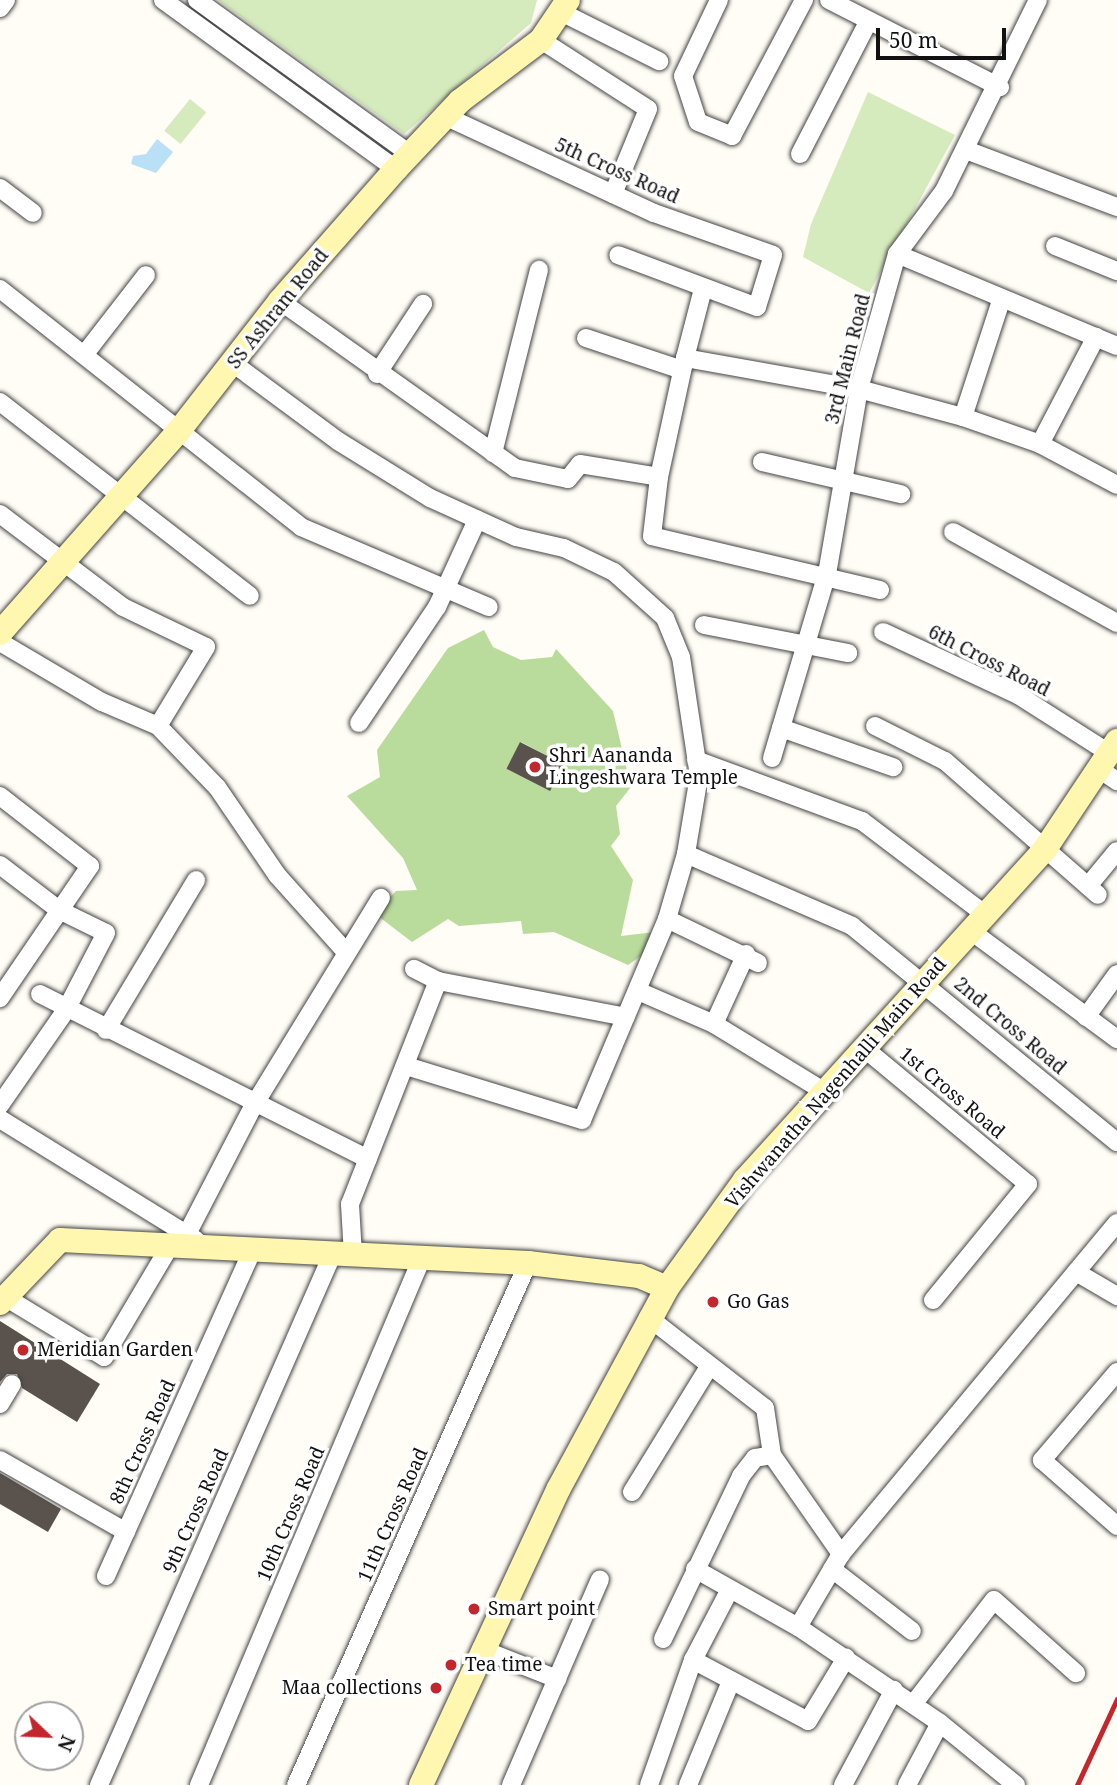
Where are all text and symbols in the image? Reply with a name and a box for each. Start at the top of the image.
scale bar [879,14,1009,58]
text: 50 m [889,26,938,54]
street label: 5th Cross Road [551,133,683,209]
street label: SS Ashram Road [223,244,333,374]
street label: 3rd Main Road [821,291,875,427]
street label: 6th Cross Road [924,620,1054,702]
place label: Shri Aananda Lingeshwara Temple [549,745,738,789]
marker: Shri Aananda Lingeshwara Temple [527,759,543,775]
street label: Vishwanatha Nagenhalli Main Road [721,953,951,1213]
street label: 2nd Cross Road [949,973,1071,1079]
street label: 1st Cross Road [895,1042,1009,1144]
place label: Go Gas [727,1291,789,1313]
marker: Go Gas [705,1294,721,1310]
place label: Meridian Garden [37,1339,193,1361]
marker: Meridian Garden [15,1342,31,1358]
street label: 8th Cross Road [105,1376,181,1508]
street label: 10th Cross Road [252,1443,330,1585]
street label: 11th Cross Road [353,1444,433,1586]
street label: 9th Cross Road [158,1445,234,1577]
place label: Smart point [488,1598,595,1620]
marker: Smart point [466,1601,482,1617]
place label: Tea time [465,1654,542,1676]
marker: Tea time [443,1657,459,1673]
place label: Maa collections [282,1677,422,1699]
marker: Maa collections [428,1680,444,1696]
north arrow [14,1701,84,1771]
text: N [52,1731,81,1755]

